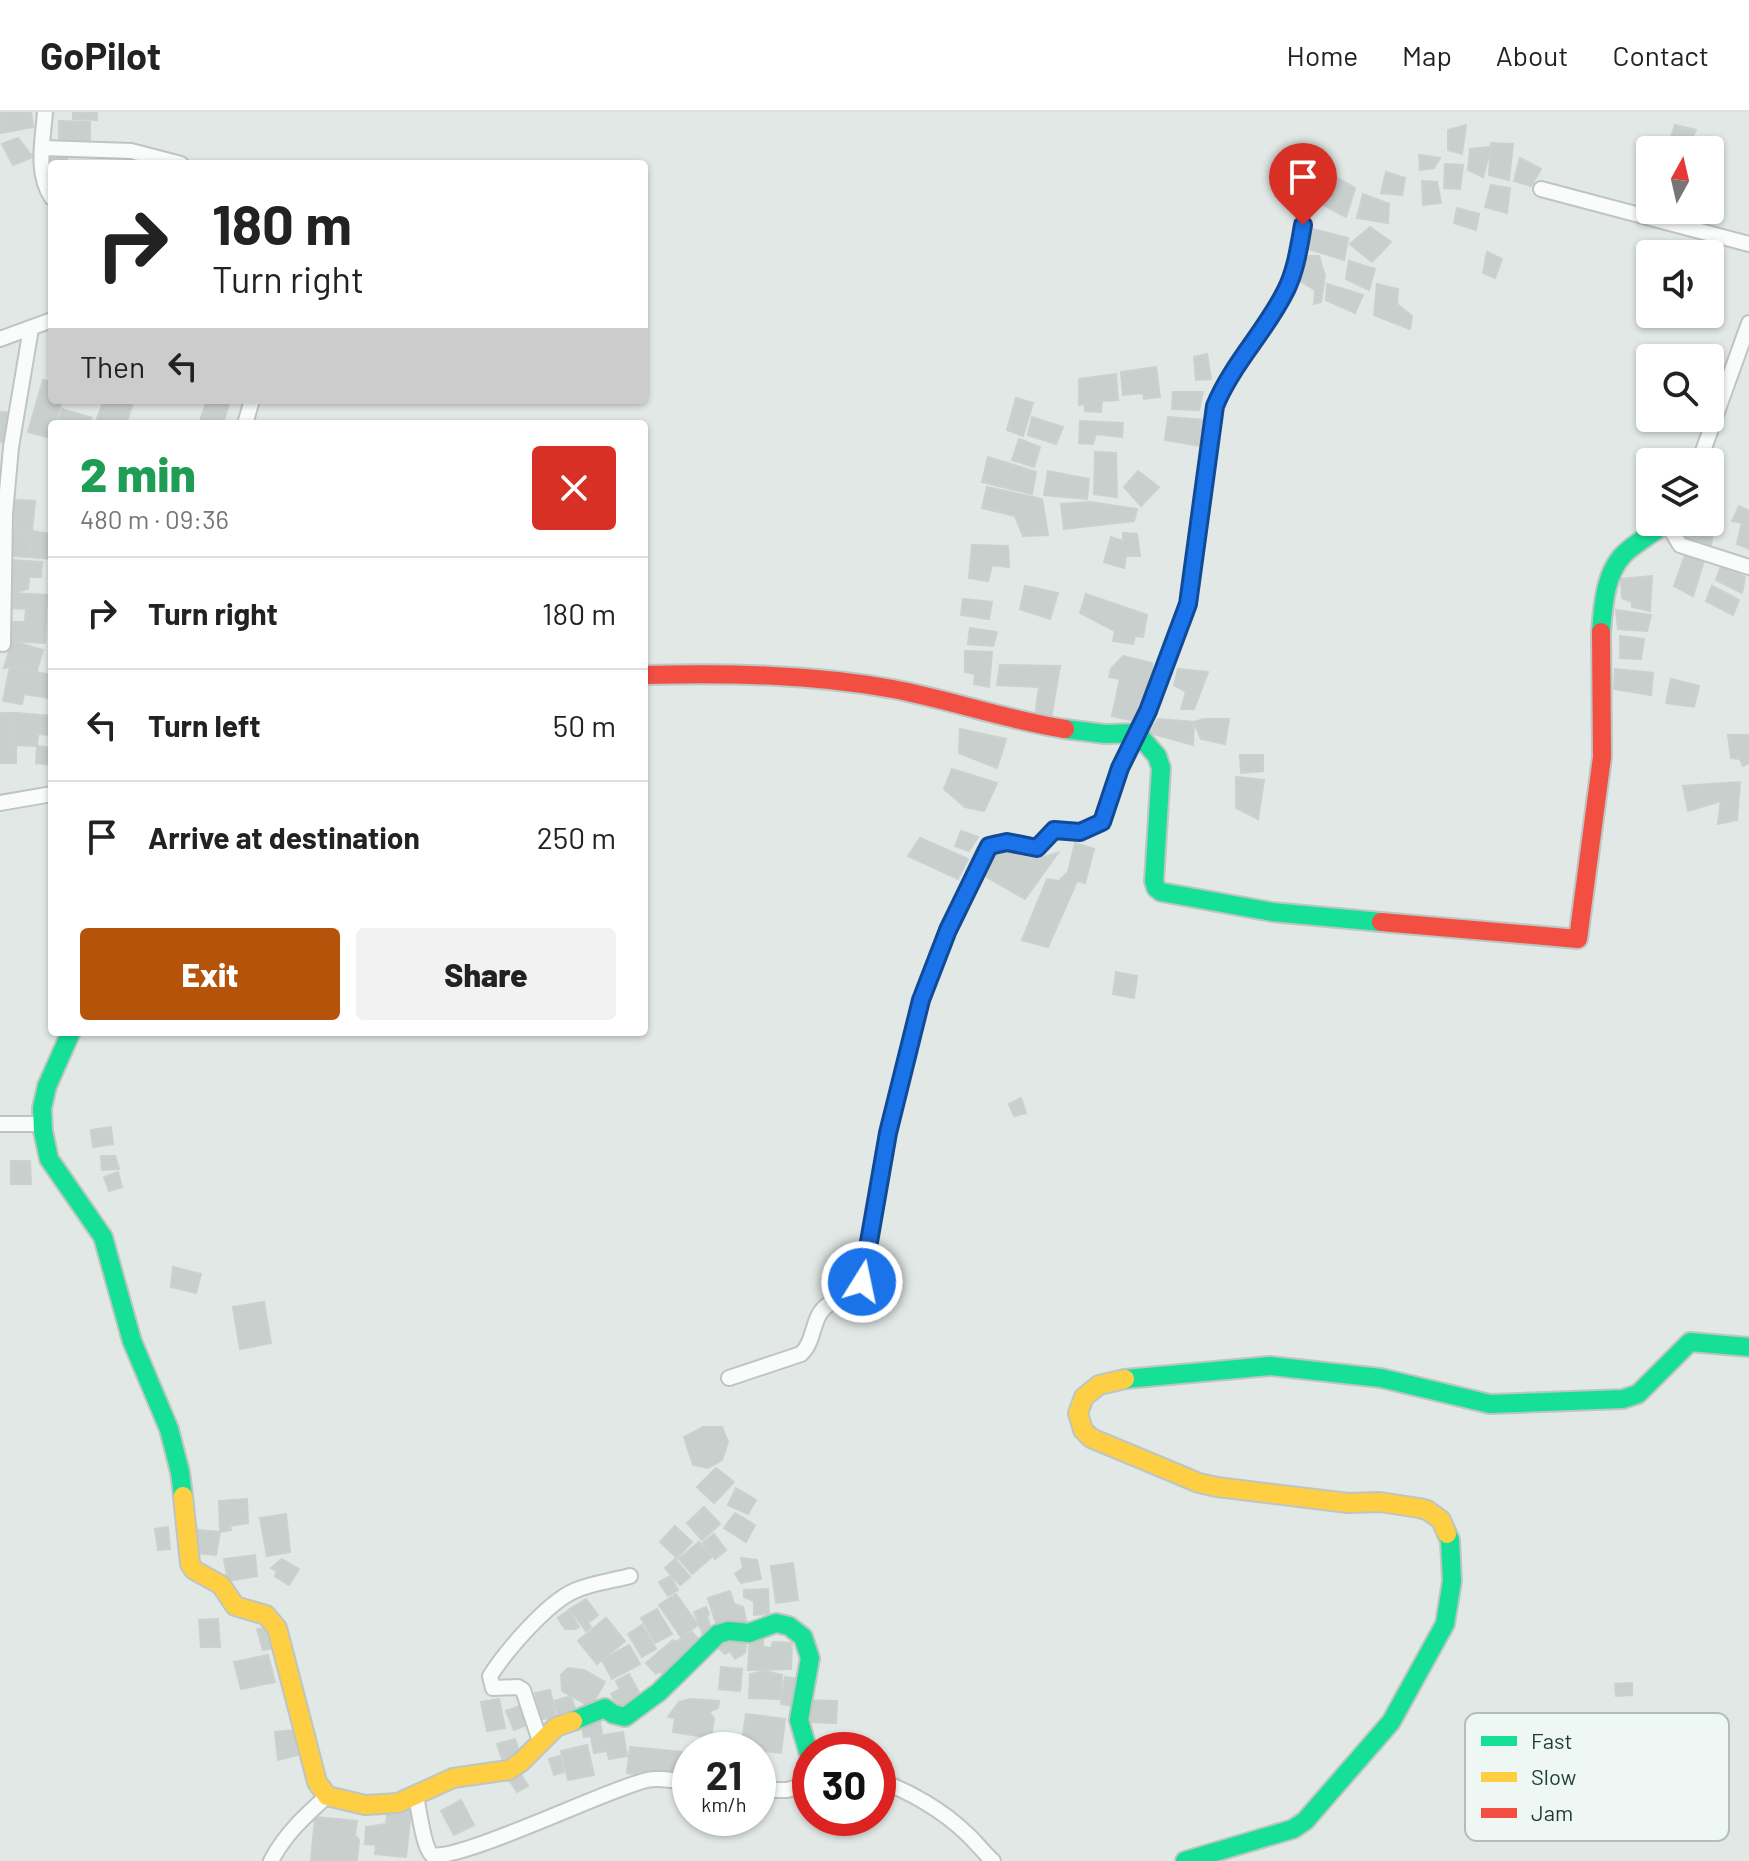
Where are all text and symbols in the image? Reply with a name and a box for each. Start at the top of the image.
text: GoPilot [40,32,161,78]
text: Home [1287,38,1358,72]
text: Map [1402,38,1452,72]
text: About [1496,38,1568,72]
text: Contact [1612,38,1709,72]
north arrow [1636,136,1724,224]
map controls [1636,136,1724,536]
pin [1269,143,1337,225]
icon: arrive [1281,155,1325,199]
text: 180 m [212,189,352,256]
icon: right [80,192,184,296]
button: sound [1636,240,1724,328]
text: Turn right [212,257,364,300]
icon: left [161,344,205,388]
button: search [1636,344,1724,432]
text: Then [80,348,145,384]
text: 2 min [80,444,196,502]
button: close [532,446,616,530]
button: layers [1636,448,1724,536]
text: 480 m · 09:36 [80,503,229,534]
icon: right [80,591,124,635]
text: Turn right [148,595,278,631]
text: 180 m [542,595,616,631]
icon: left [80,703,124,747]
text: Turn left [148,707,261,743]
text: 50 m [553,707,616,743]
icon: arrive [80,815,124,859]
text: Arrive at destination [148,819,420,855]
text: 250 m [537,819,616,855]
button: Exit [80,928,340,1020]
button: Share [356,928,616,1020]
position arrow [820,1240,904,1324]
legend [1465,1713,1729,1841]
text: Fast [1531,1727,1573,1753]
speed limit sign: 30 [792,1732,896,1836]
text: 21 [706,1750,742,1798]
text: Slow [1531,1763,1576,1789]
text: km/h [701,1792,747,1816]
text: Jam [1531,1799,1573,1825]

